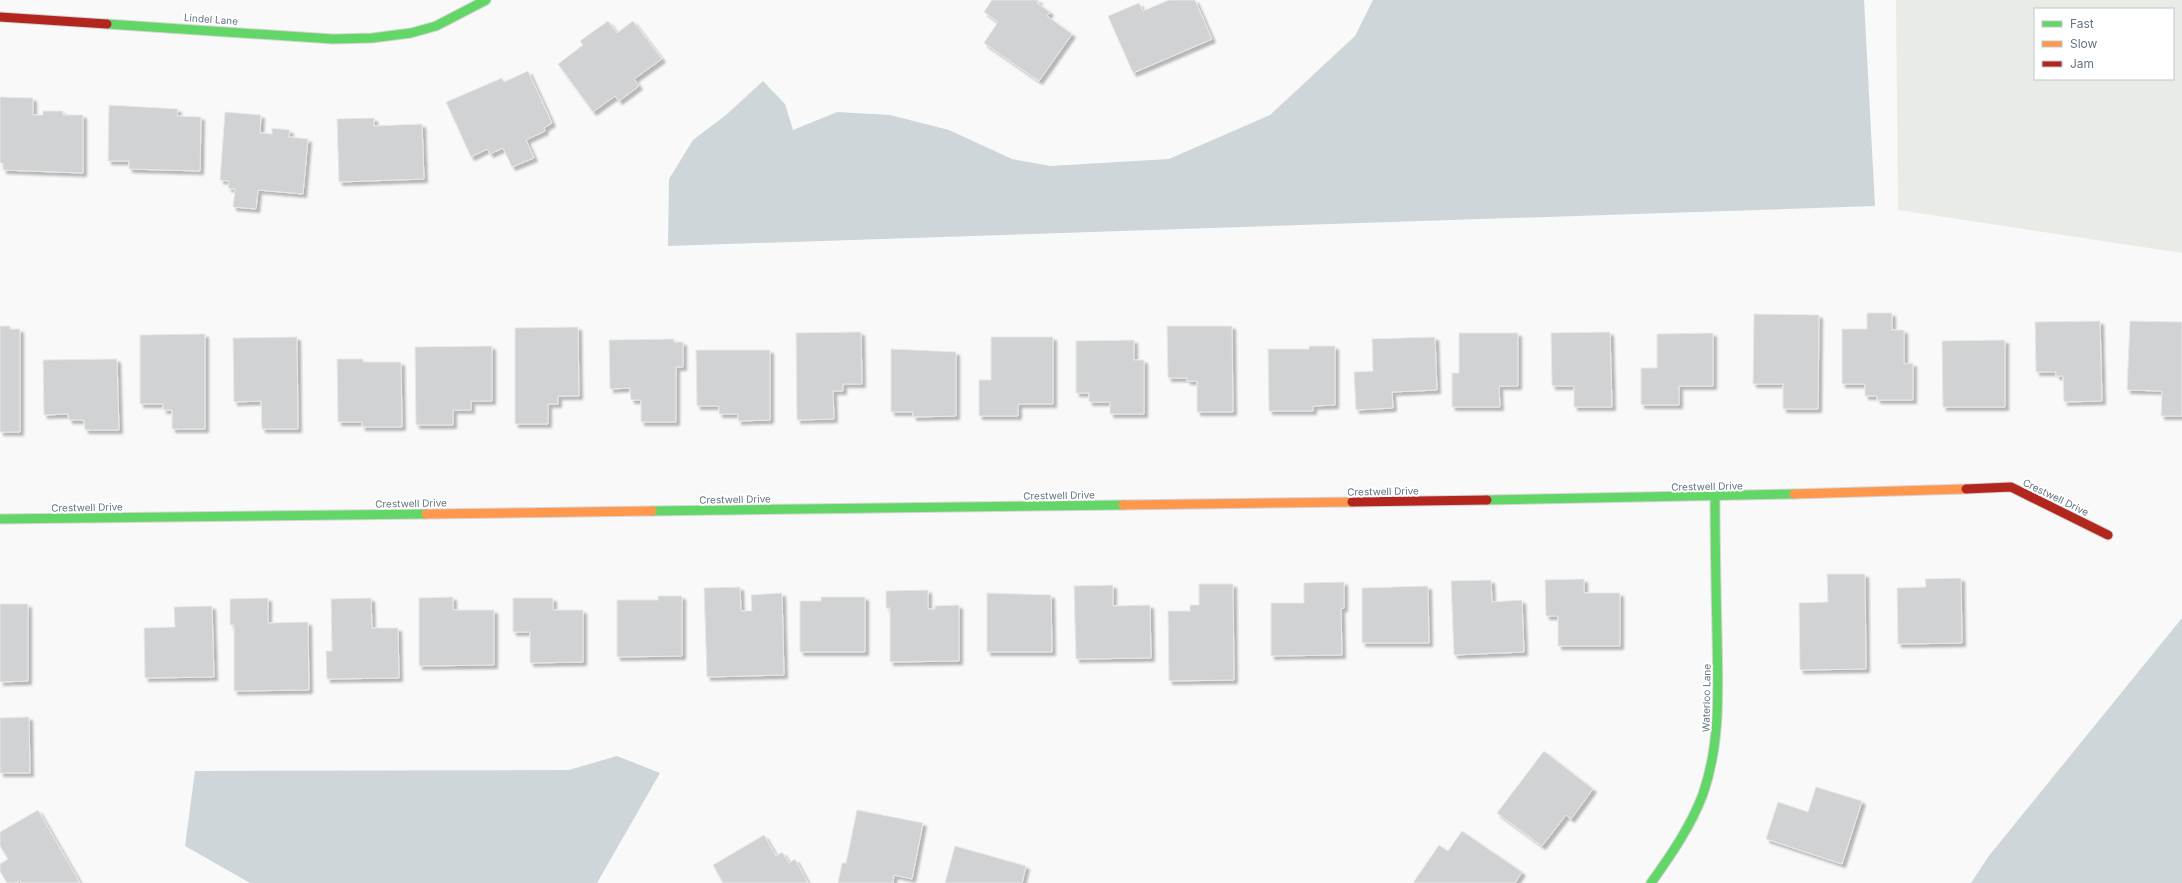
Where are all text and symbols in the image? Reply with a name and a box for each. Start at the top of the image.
legend [2034,8,2174,80]
street label: Lindel Lane [184,11,239,27]
text: Fast [2070,16,2094,31]
text: Slow [2070,36,2098,51]
text: Jam [2070,56,2094,71]
street label: Crestwell Drive [2021,476,2091,518]
street label: Crestwell Drive [1671,479,1743,493]
street label: Crestwell Drive [1347,484,1419,498]
street label: Crestwell Drive [1023,488,1095,502]
street label: Crestwell Drive [699,492,771,506]
street label: Crestwell Drive [375,496,447,510]
street label: Crestwell Drive [51,500,123,514]
street label: Waterloo Lane [1699,664,1713,732]

